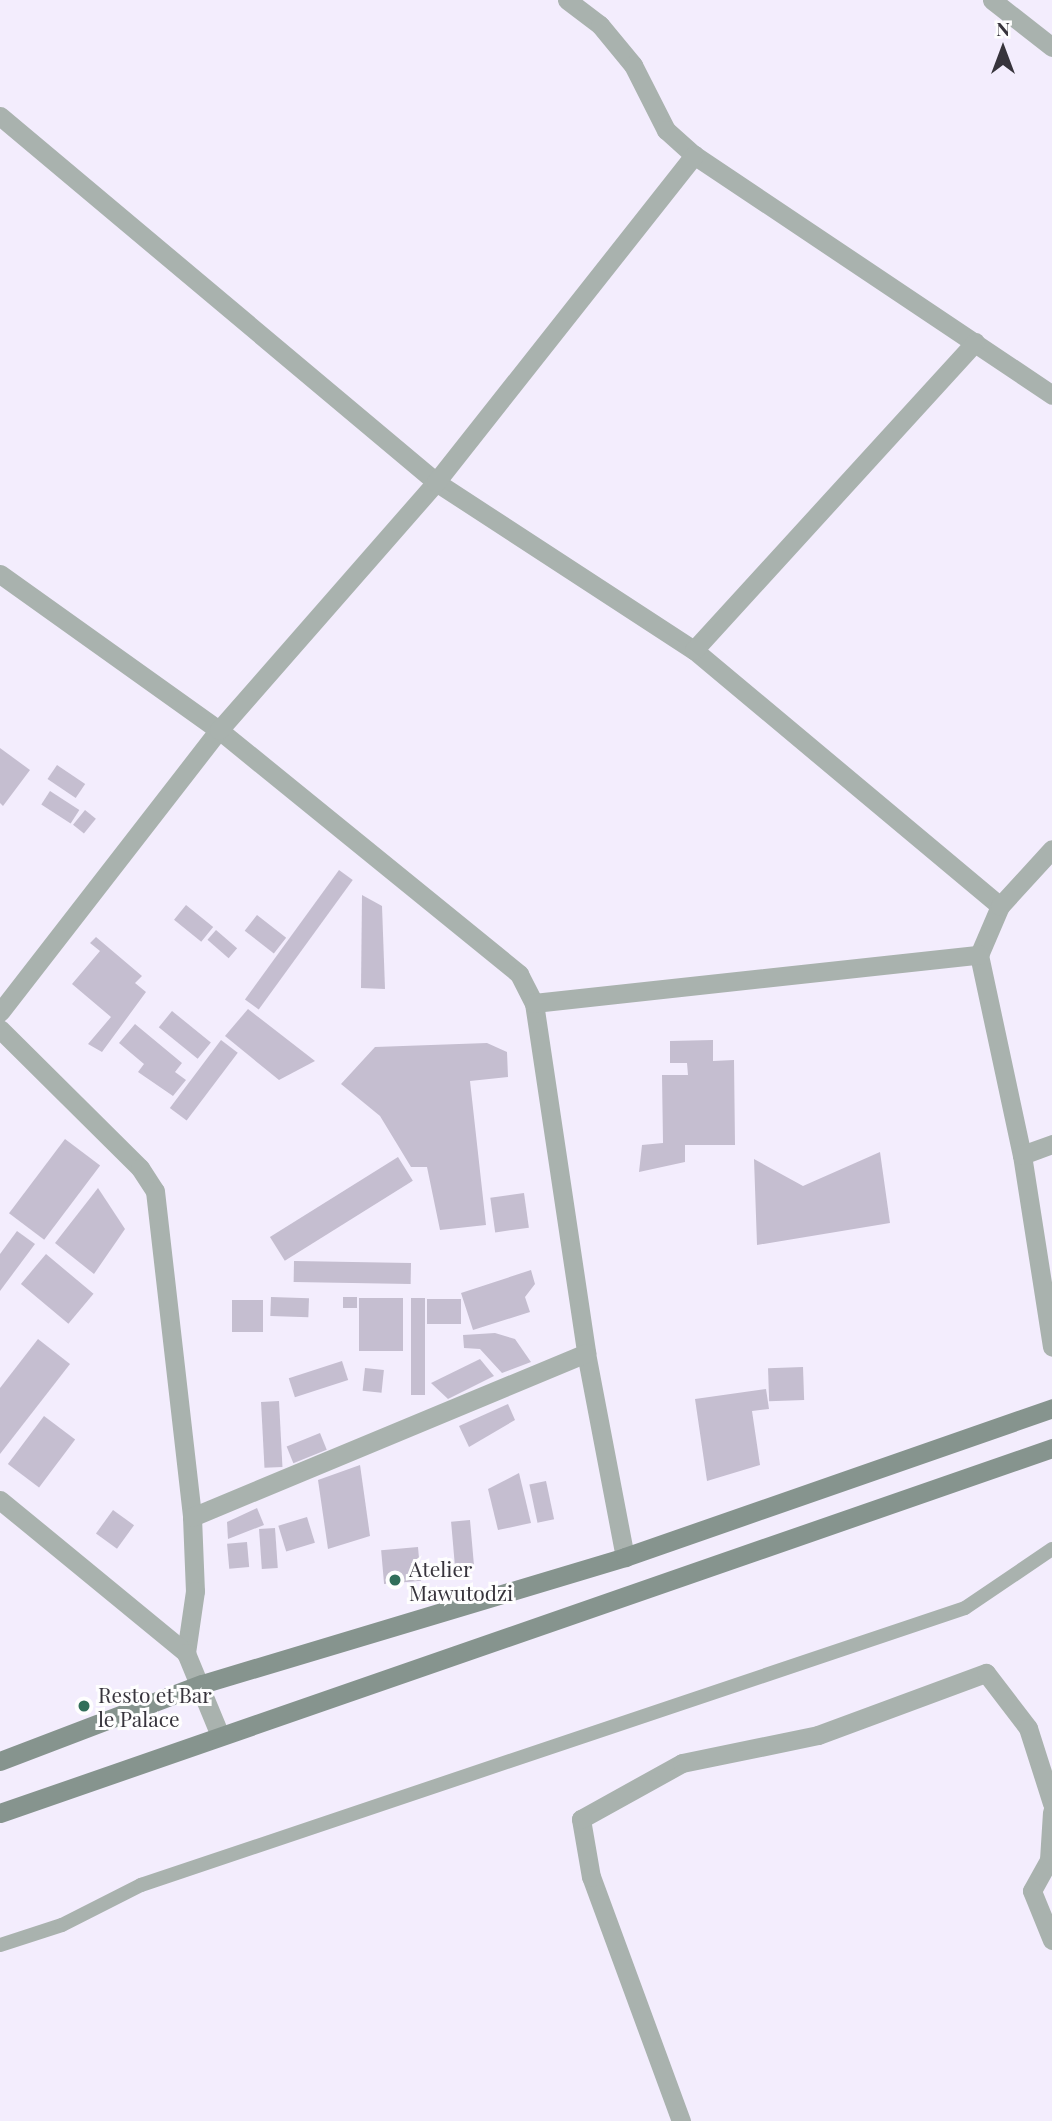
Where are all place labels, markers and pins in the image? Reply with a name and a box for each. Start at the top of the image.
place label: Atelier Mawutodzi [409,1555,513,1605]
marker: Atelier Mawutodzi [387,1572,403,1588]
place label: Resto et Bar le Palace [98,1681,212,1731]
marker: Resto et Bar le Palace [76,1698,92,1714]

